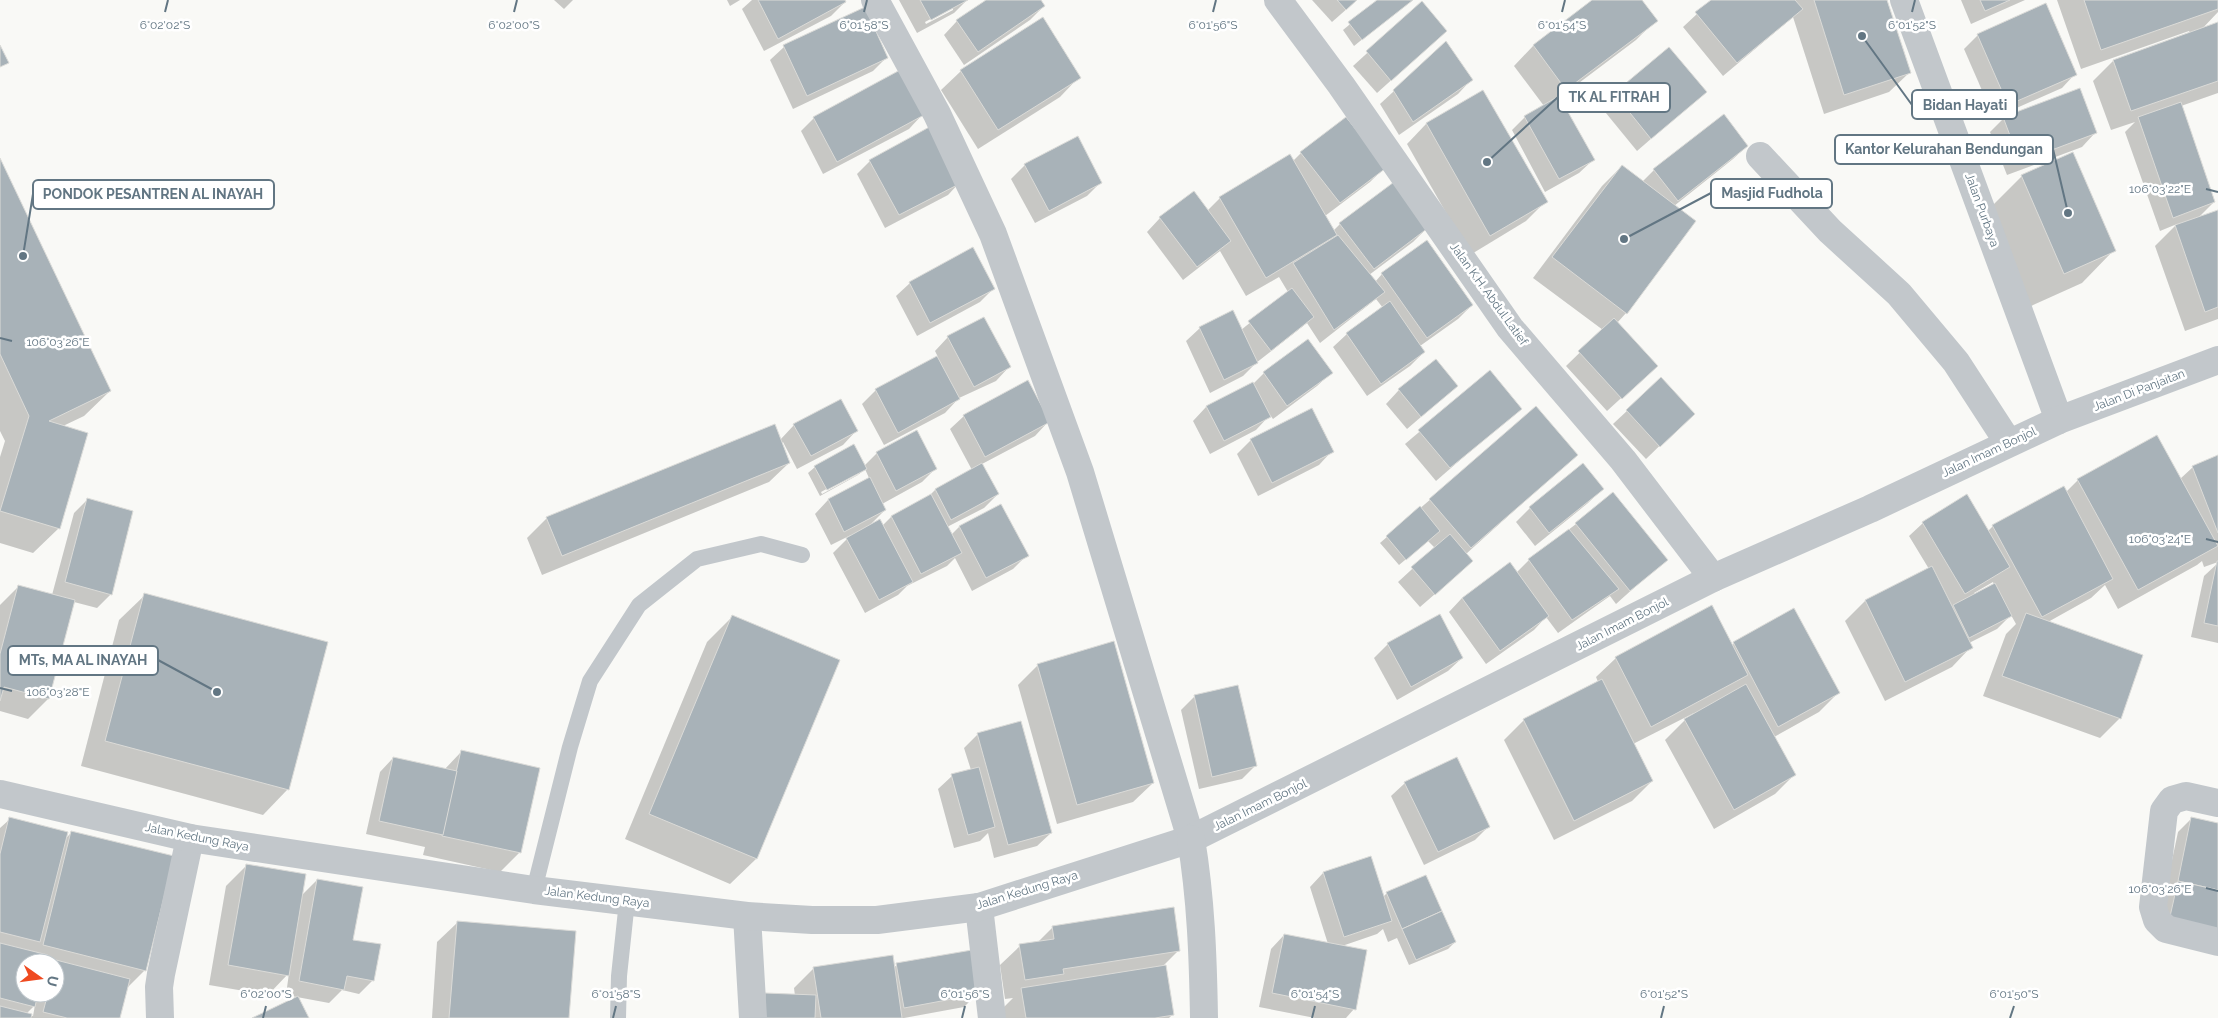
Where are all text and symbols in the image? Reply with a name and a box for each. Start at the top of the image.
text: 6°02'02"S [140,18,190,32]
text: 6°02'00"S [488,18,540,32]
text: 6°01'58"S [839,18,889,32]
text: 6°01'56"S [1188,18,1238,32]
text: 6°01'54"S [1538,18,1586,32]
text: 6°01'52"S [1888,18,1936,32]
callout: TK AL FITRAH [1558,83,1670,112]
text: TK AL FITRAH [1568,89,1660,105]
callout: Bidan Hayati [1912,90,2017,119]
text: Bidan Hayati [1923,97,2007,113]
callout: Kantor Kelurahan Bendungan [1835,135,2053,164]
text: Kantor Kelurahan Bendungan [1845,141,2043,157]
street label: Jalan Purbaya [1962,171,2002,249]
callout: Masjid Fudhola [1711,179,1832,208]
callout: PONDOK PESANTREN AL INAYAH [33,180,274,209]
text: 106°03'22"E [2129,182,2191,196]
text: Masjid Fudhola [1721,185,1823,201]
text: PONDOK PESANTREN AL INAYAH [43,186,263,202]
street label: Jalan K.H. Abdul Latief [1447,240,1531,349]
text: 106°03'26"E [26,335,90,349]
street label: Jalan Di Panjaitan [2091,366,2187,414]
street label: Jalan Imam Bonjol [1940,424,2039,480]
text: 106°03'24"E [2129,532,2191,546]
street label: Jalan Imam Bonjol [1573,594,1671,653]
callout: MTs, MA AL INAYAH [8,646,158,675]
text: MTs, MA AL INAYAH [19,652,147,668]
text: 106°03'28"E [27,685,89,699]
street label: Jalan Imam Bonjol [1211,776,1310,834]
street label: Jalan Kedung Raya [144,820,250,854]
street label: Jalan Kedung Raya [975,868,1079,912]
text: 106°03'26"E [2128,882,2192,896]
street label: Jalan Kedung Raya [544,884,650,910]
north arrow [15,953,65,1003]
text: U [44,974,62,988]
text: 6°02'00"S [240,987,292,1001]
text: 6°01'58"S [591,987,641,1001]
text: 6°01'56"S [940,987,990,1001]
text: 6°01'54"S [1291,987,1339,1001]
text: 6°01'52"S [1640,987,1688,1001]
text: 6°01'50"S [1989,987,2039,1001]

